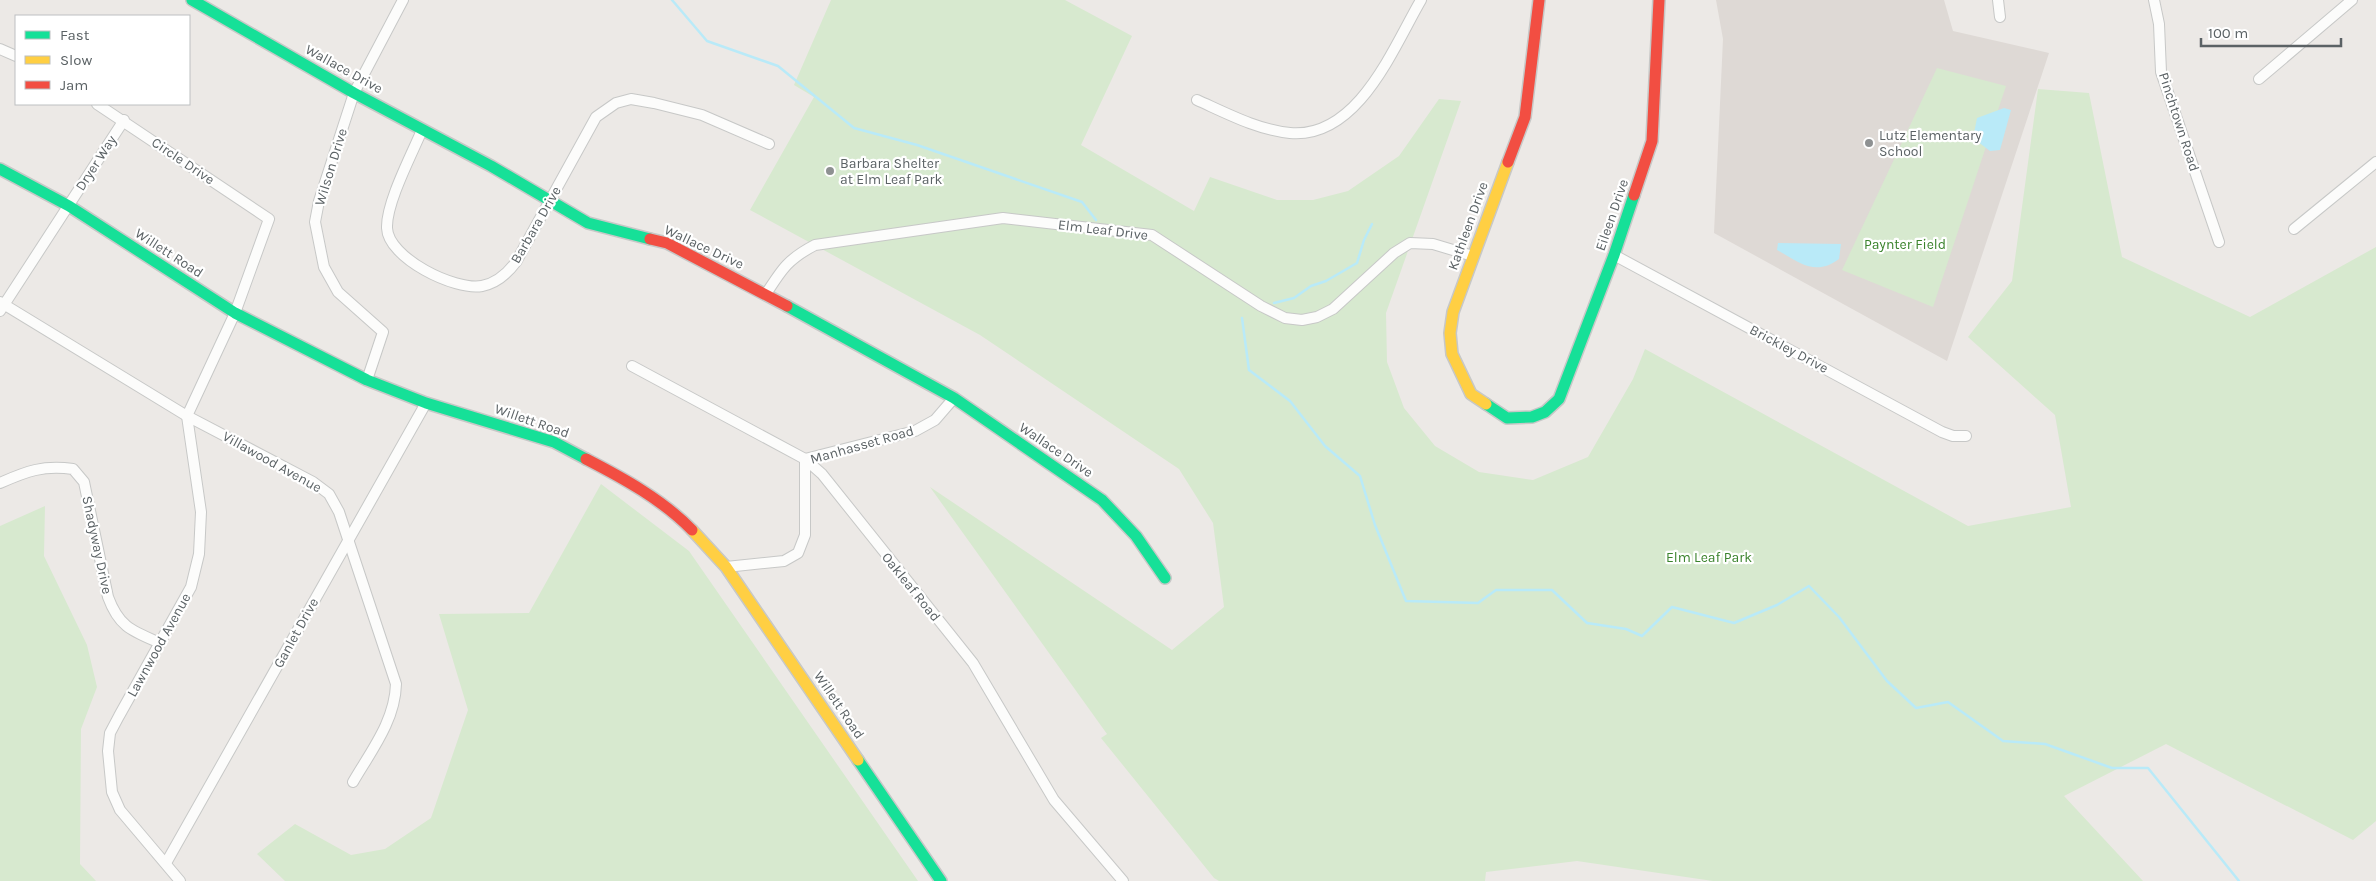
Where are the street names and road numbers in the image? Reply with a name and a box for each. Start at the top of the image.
street label: Wallace Drive [302,41,386,97]
street label: Pinchtown Road [2155,70,2203,174]
street label: Wilson Drive [311,126,351,208]
street label: Dryer Way [72,132,120,194]
street label: Circle Drive [148,134,218,188]
street label: Eileen Drive [1592,177,1632,253]
street label: Kathleen Drive [1444,180,1492,272]
street label: Barbara Drive [507,183,565,267]
street label: Elm Leaf Drive [1057,216,1149,244]
street label: Wallace Drive [662,221,746,273]
street label: Willett Road [132,225,206,281]
street label: Brickley Drive [1747,321,1831,377]
street label: Willett Road [492,400,572,442]
street label: Wallace Drive [1016,419,1096,481]
street label: Manhasset Road [808,422,916,468]
street label: Villawood Avenue [219,428,325,496]
street label: Shadyway Drive [78,494,116,596]
street label: Oakleaf Road [878,549,944,625]
street label: Lawnwood Avenue [123,590,195,700]
street label: Ganlet Drive [270,595,322,671]
street label: Willett Road [810,668,868,742]

